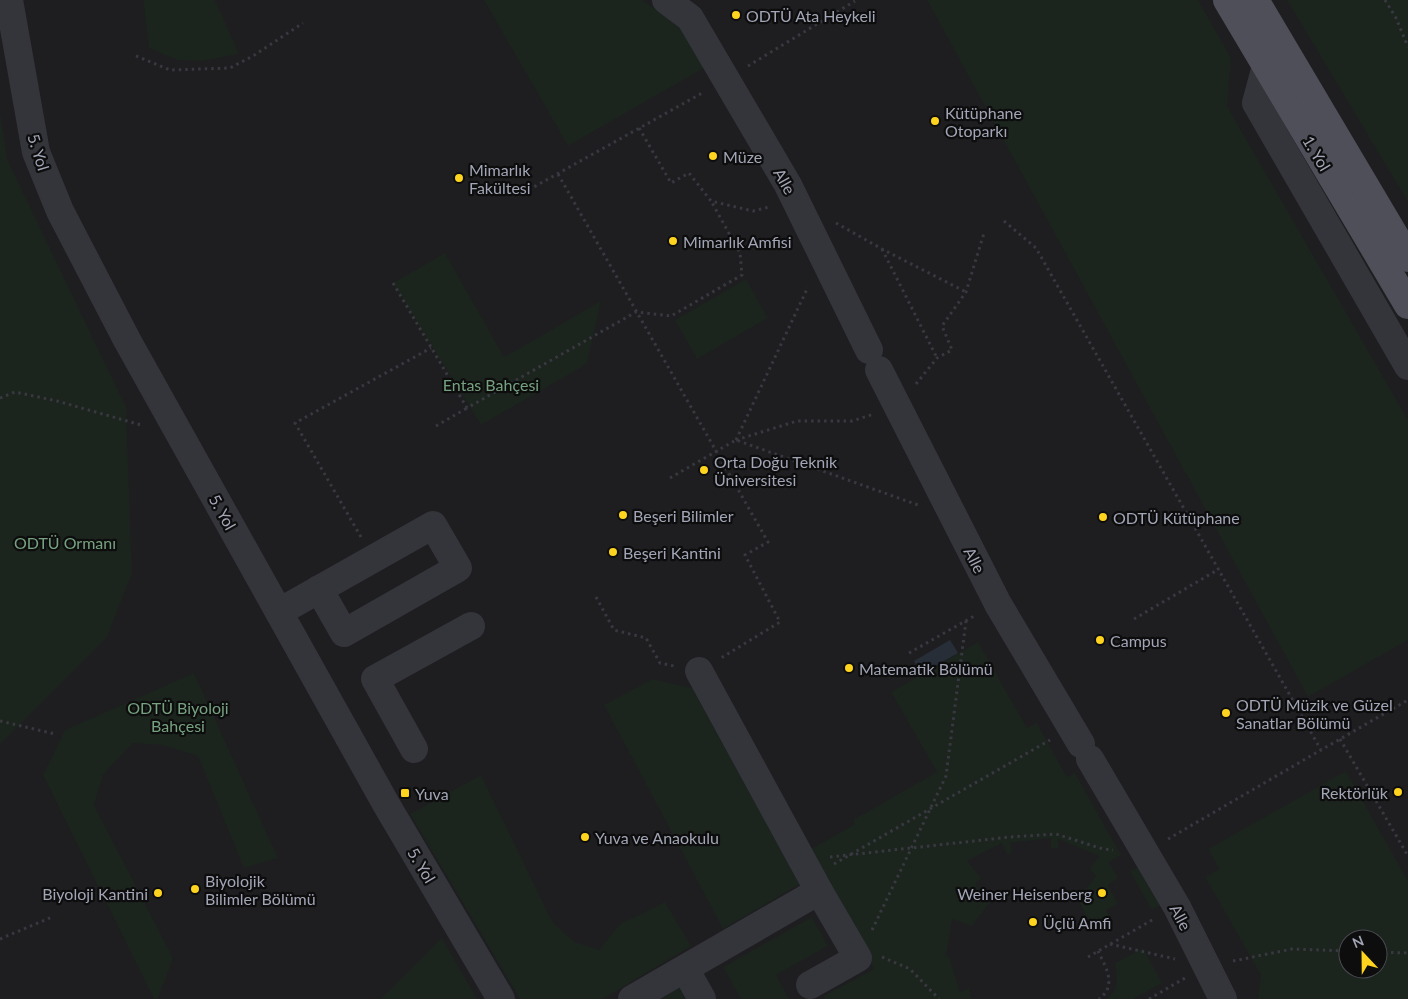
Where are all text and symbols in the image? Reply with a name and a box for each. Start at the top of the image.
place label: ODTÜ Ata Heykeli [746,6,876,25]
marker: ODTÜ Ata Heykeli [730,9,742,21]
place label: Kütüphane Otoparkı [945,103,1022,140]
marker: Kütüphane Otoparkı [929,115,941,127]
street label: 5. Yol [24,131,54,173]
street label: 1. Yol [1299,132,1335,174]
place label: Müze [723,147,762,166]
marker: Müze [707,150,719,162]
place label: Mimarlık Fakültesi [469,160,531,197]
street label: Alle [770,165,800,197]
marker: Mimarlık Fakültesi [453,172,465,184]
place label: Mimarlık Amfisi [683,232,792,251]
marker: Mimarlık Amfisi [667,235,679,247]
park label: Entas Bahçesi [443,375,539,394]
place label: Orta Doğu Teknik Üniversitesi [714,452,838,489]
marker: Orta Doğu Teknik Üniversitesi [698,464,710,476]
street label: 5. Yol [206,491,240,533]
place label: Beşeri Bilimler [633,506,734,525]
place label: ODTÜ Kütüphane [1113,508,1240,527]
marker: Beşeri Bilimler [617,509,629,521]
marker: ODTÜ Kütüphane [1097,511,1109,523]
park label: ODTÜ Ormanı [14,533,116,552]
place label: Beşeri Kantini [623,543,721,562]
street label: Alle [960,544,990,576]
marker: Beşeri Kantini [607,546,619,558]
place label: Campus [1110,631,1167,650]
marker: Campus [1094,634,1106,646]
place label: Matematik Bölümü [859,659,993,678]
marker: Matematik Bölümü [843,662,855,674]
place label: ODTÜ Müzik ve Güzel Sanatlar Bölümü [1236,695,1393,732]
park label: ODTÜ Biyoloji Bahçesi [127,698,229,735]
marker: ODTÜ Müzik ve Güzel Sanatlar Bölümü [1220,707,1232,719]
place label: Rektörlük [1321,783,1389,802]
place label: Yuva [415,784,449,803]
marker: Rektörlük [1392,786,1404,798]
marker: Yuva [399,787,411,799]
place label: Yuva ve Anaokulu [595,828,719,847]
marker: Yuva ve Anaokulu [579,831,591,843]
street label: 5. Yol [404,844,440,886]
place label: Biyolojik Bilimler Bölümü [205,871,316,908]
marker: Biyolojik Bilimler Bölümü [189,883,201,895]
place label: Biyoloji Kantini [42,884,148,903]
place label: Weiner Heisenberg [957,884,1092,903]
marker: Biyoloji Kantini [152,887,164,899]
marker: Weiner Heisenberg [1096,887,1108,899]
street label: Alle [1166,901,1196,933]
place label: Üçlü Amfi [1043,913,1111,932]
marker: Üçlü Amfi [1027,916,1039,928]
north arrow [1338,929,1388,979]
text: N [1350,932,1366,951]

